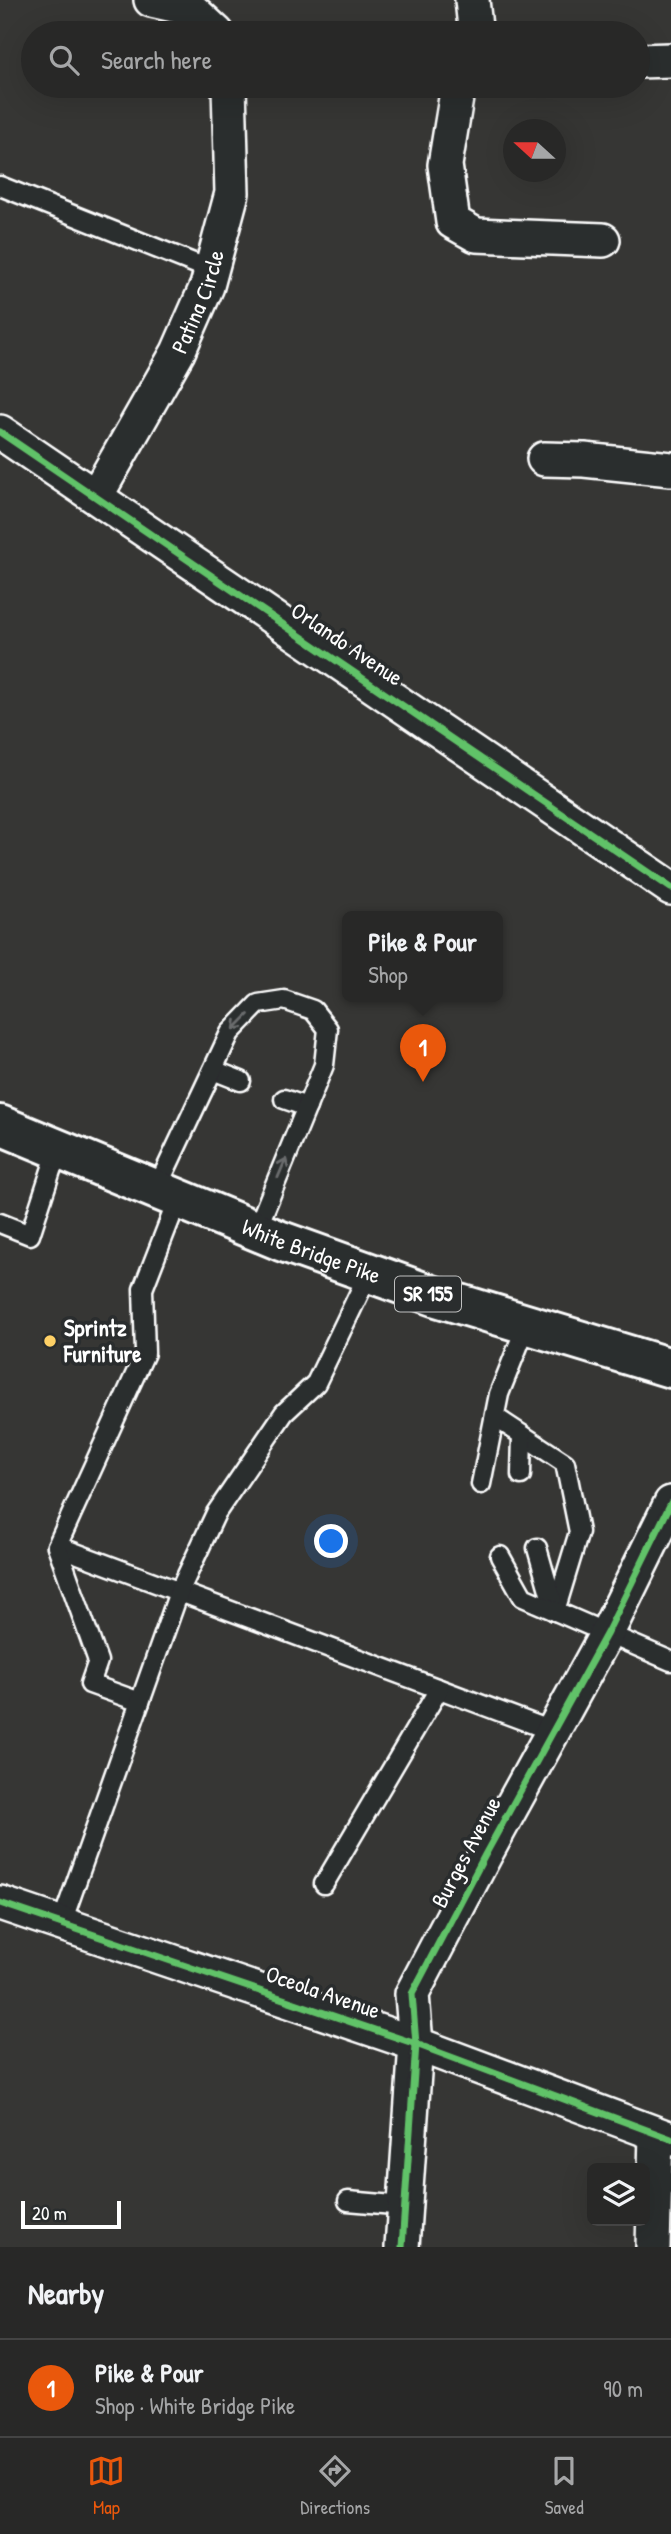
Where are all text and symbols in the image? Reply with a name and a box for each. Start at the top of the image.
search box [21,21,650,98]
icon: search [45,41,83,79]
text: Search here [101,42,212,77]
north arrow [503,119,566,182]
street label: Patina Circle [163,247,231,358]
street label: Orlando Avenue [285,595,409,693]
popup [342,911,503,1002]
text: Pike & Pour [368,924,477,959]
text: Shop [368,959,408,990]
one-way arrow [233,1013,250,1030]
pin: 1 [400,1024,446,1082]
one-way arrow [276,1157,289,1179]
street label: White Bridge Pike [238,1211,385,1291]
road number: SR 155 [395,1276,461,1312]
place label: Sprintz Furniture [63,1312,142,1369]
marker: Sprintz Furniture [42,1333,58,1349]
your location [314,1524,348,1558]
street label: Burges Avenue [423,1791,508,1913]
street label: Oceola Avenue [262,1958,384,2026]
map controls [587,2163,650,2226]
button: layers [587,2163,650,2226]
scale bar [21,2198,121,2230]
text: 20 m [32,2200,67,2226]
text: Nearby [28,2273,104,2313]
text: Pike & Pour [95,2355,204,2390]
text: 1 [47,2373,55,2404]
text: 90 m [603,2373,643,2404]
text: Shop · White Bridge Pike [95,2390,295,2421]
tab: Map [87,2452,125,2520]
tab: Directions [300,2452,370,2520]
tab: Saved [545,2452,584,2520]

